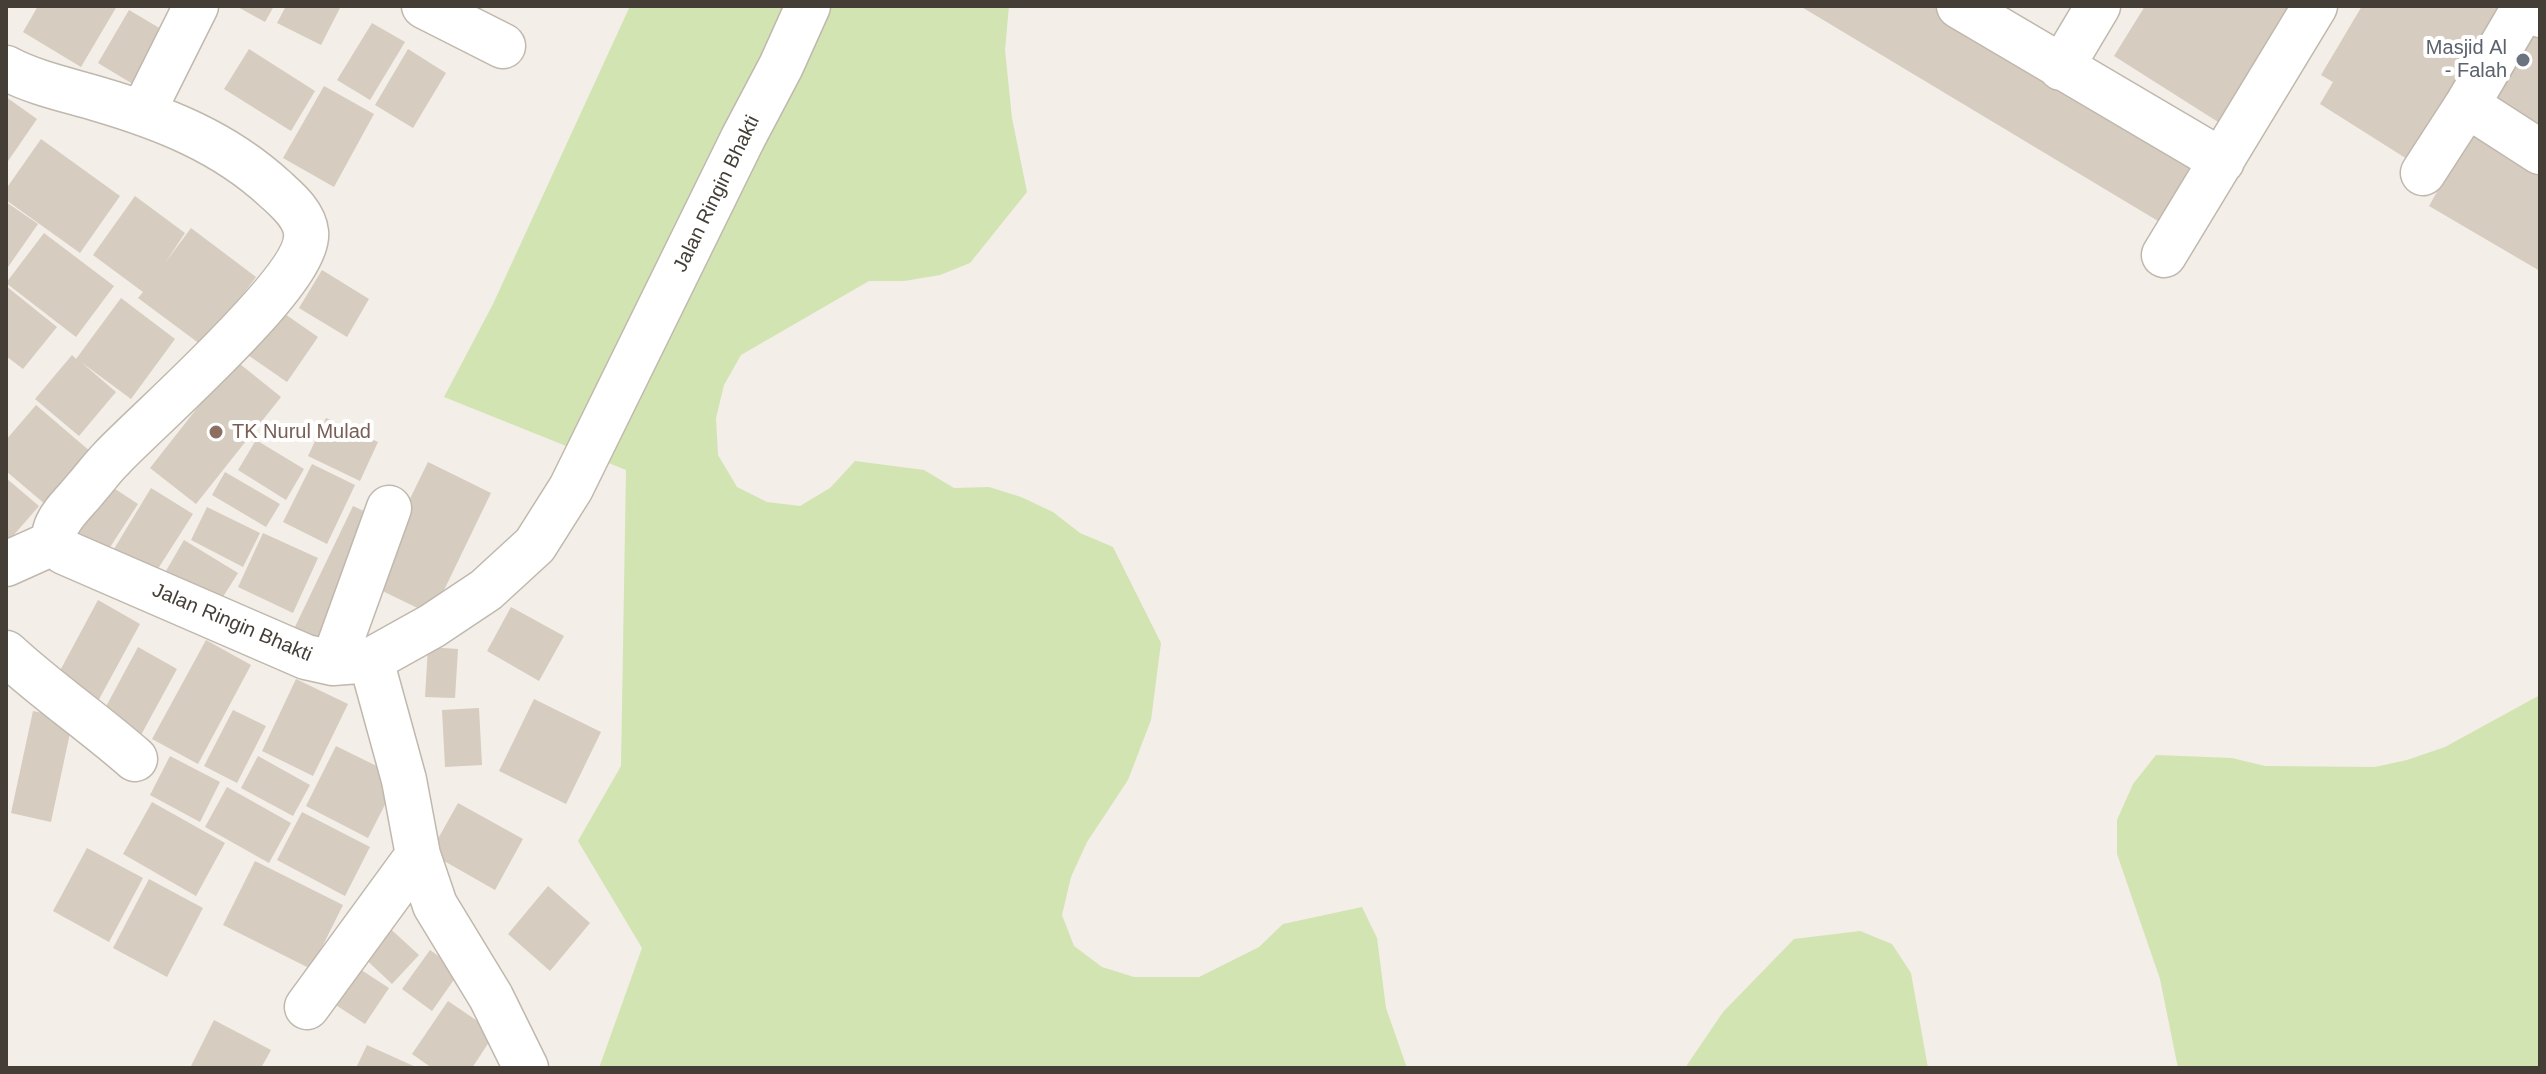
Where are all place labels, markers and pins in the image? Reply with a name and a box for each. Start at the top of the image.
place label: Masjid Al - Falah [2426,36,2507,83]
marker: Masjid Al - Falah [2514,51,2532,69]
place label: TK Nurul Mulad [232,420,371,444]
marker: TK Nurul Mulad [207,423,225,441]

